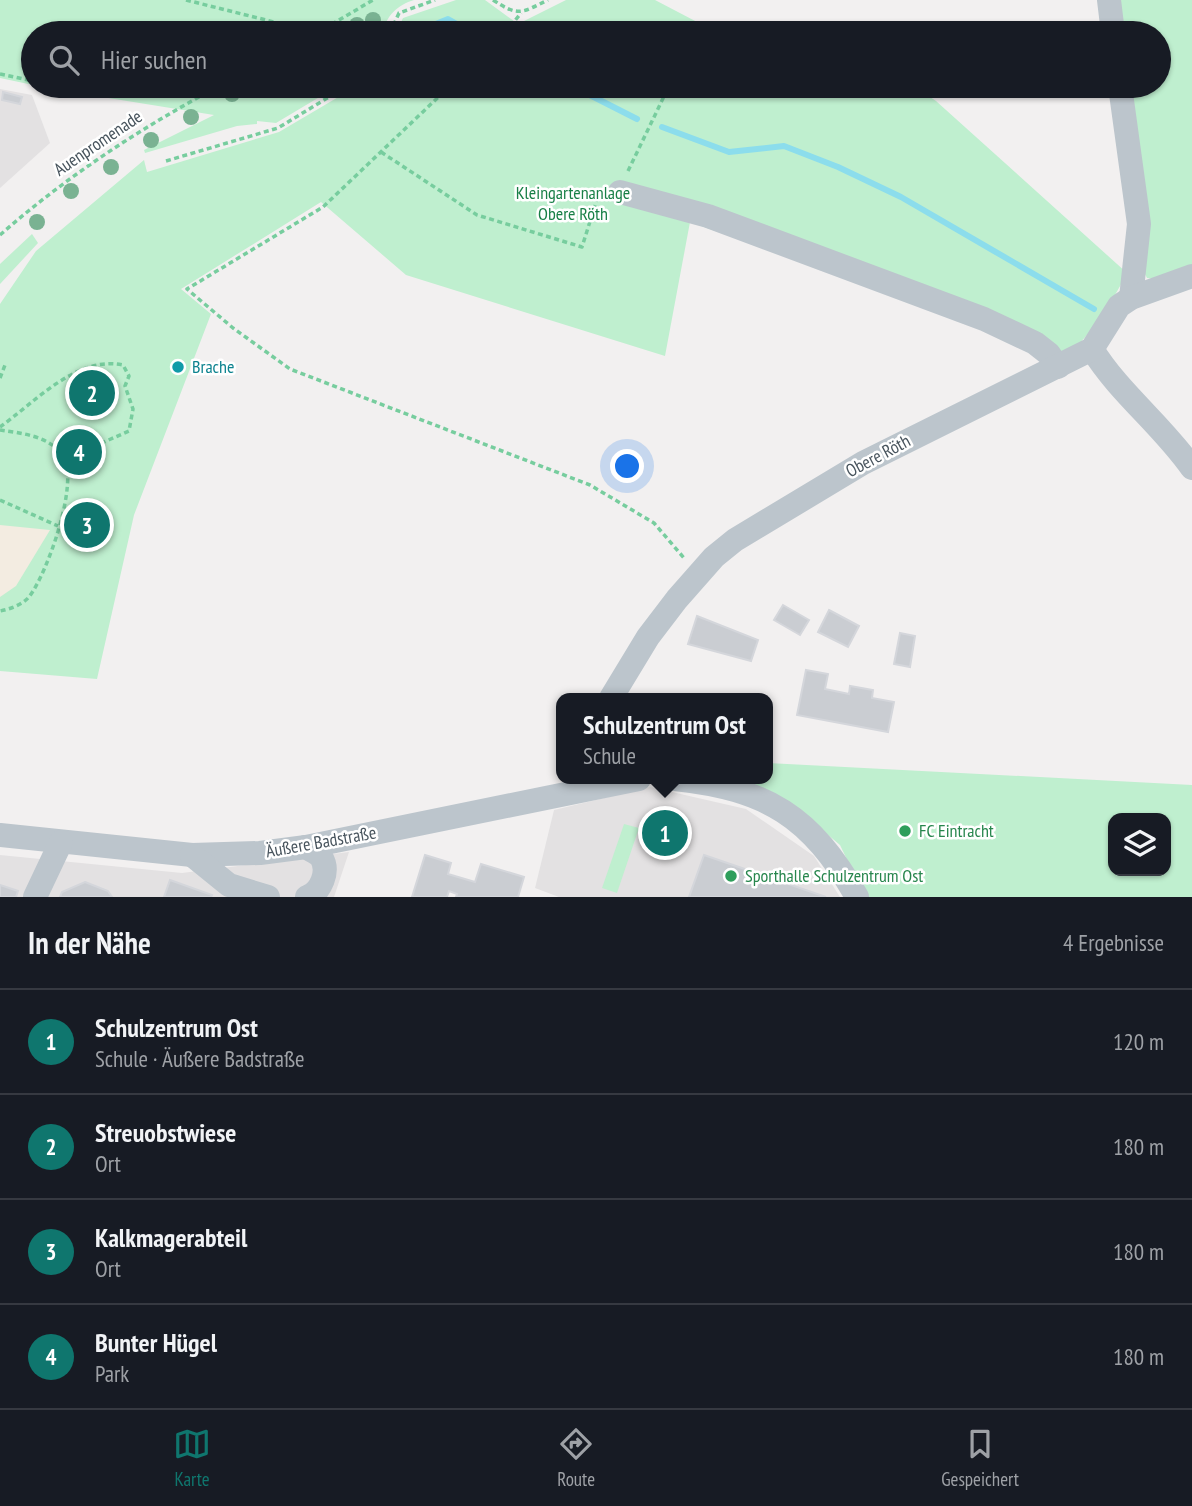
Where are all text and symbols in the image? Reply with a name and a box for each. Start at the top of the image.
search box [21,21,1171,98]
icon: search [45,41,83,79]
text: Hier suchen [101,43,207,76]
street label: Auenpromenade [49,105,146,181]
park label: Kleingartenanlage Obere Röth [516,181,630,225]
place label: Brache [192,355,234,378]
marker: Brache [170,359,186,375]
pin: 2 [69,367,115,419]
pin: 4 [56,426,102,478]
street label: Obere Röth [842,429,914,482]
your location [610,449,644,483]
pin: 3 [64,499,110,551]
popup [556,693,773,784]
text: Schulzentrum Ost [583,708,746,741]
text: Schule [583,741,636,770]
pin: 1 [642,807,688,859]
map controls [1108,813,1171,876]
button: layers [1108,813,1171,876]
place label: FC Eintracht [919,819,994,842]
street label: Äußere Badstraße [264,820,378,863]
marker: FC Eintracht [897,823,913,839]
place label: Sporthalle Schulzentrum Ost [745,864,923,887]
marker: Sporthalle Schulzentrum Ost [723,868,739,884]
text: In der Nähe [28,923,151,962]
text: 4 Ergebnisse [1063,928,1164,957]
text: Schulzentrum Ost [95,1011,258,1044]
text: 1 [46,1027,57,1056]
text: 120 m [1113,1027,1164,1056]
text: Schule · Äußere Badstraße [95,1044,305,1073]
text: Streuobstwiese [95,1116,236,1149]
text: 2 [46,1132,57,1161]
text: 180 m [1113,1132,1164,1161]
text: Ort [95,1149,121,1178]
text: Kalkmagerabteil [95,1221,247,1254]
text: 3 [46,1237,57,1266]
text: 180 m [1113,1237,1164,1266]
text: Ort [95,1254,121,1283]
text: Bunter Hügel [95,1326,217,1359]
text: 4 [46,1342,57,1371]
text: 180 m [1113,1342,1164,1371]
text: Park [95,1359,129,1388]
tab: Karte [173,1425,211,1491]
tab: Route [557,1425,595,1491]
tab: Gespeichert [941,1425,1019,1491]

